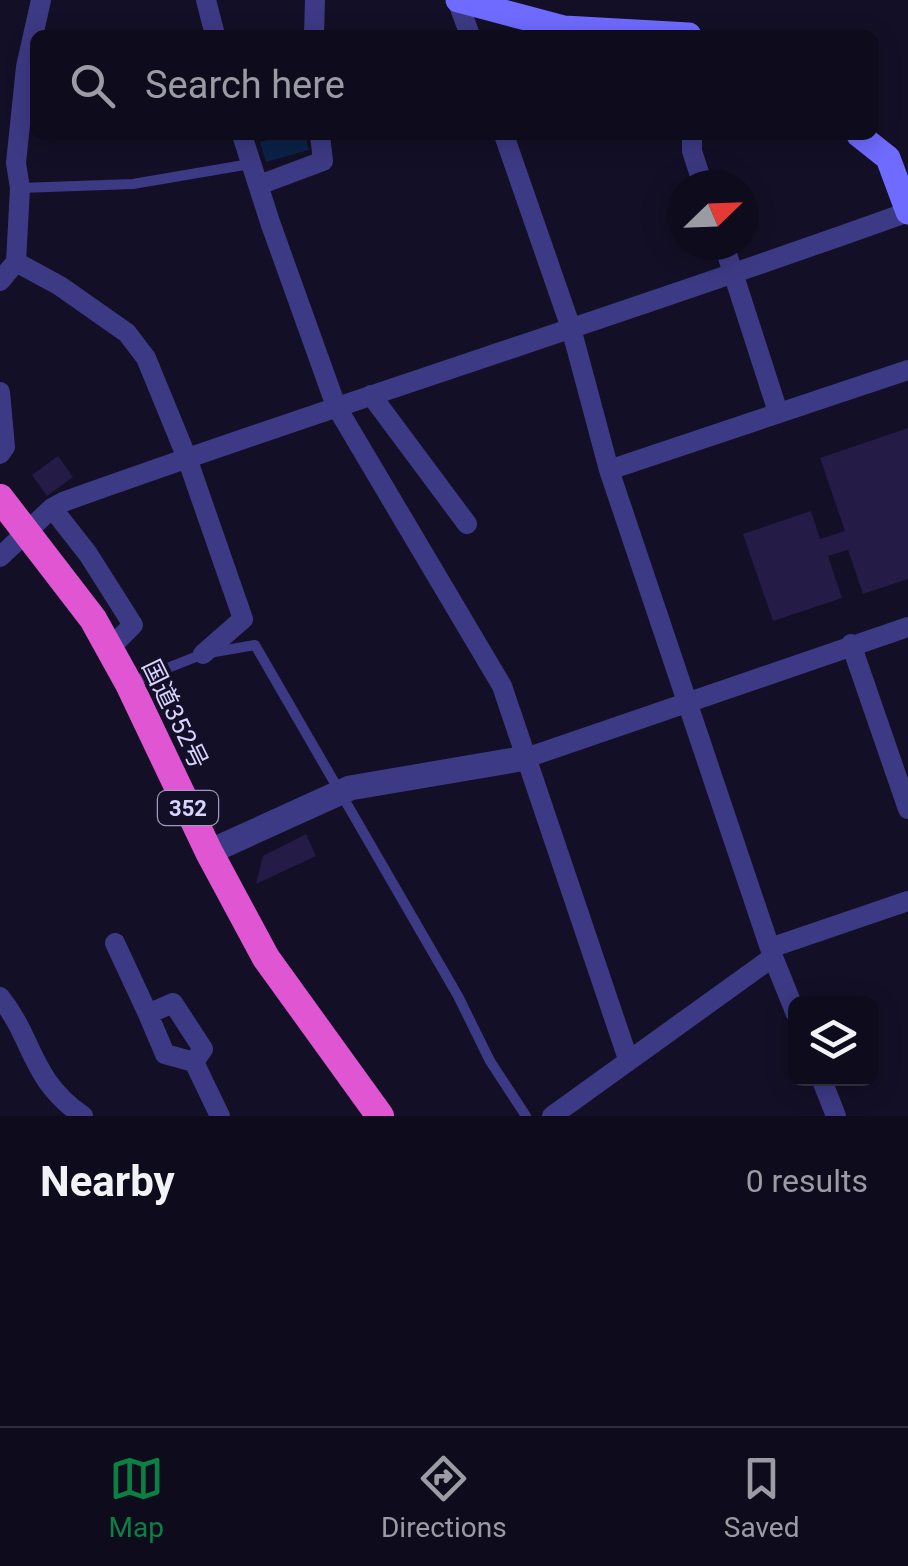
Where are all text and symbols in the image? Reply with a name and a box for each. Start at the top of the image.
search box [30,30,878,140]
icon: search [65,58,120,113]
text: Search here [145,63,345,107]
north arrow [668,170,758,260]
street label: 国道352号 [136,655,214,773]
road number: 352 [158,791,218,825]
map controls [788,996,878,1086]
button: layers [788,996,878,1086]
text: Nearby [40,1157,175,1206]
text: 0 results [746,1162,868,1200]
tab: Map [109,1451,164,1544]
tab: Directions [381,1451,507,1544]
tab: Saved [724,1451,799,1544]

